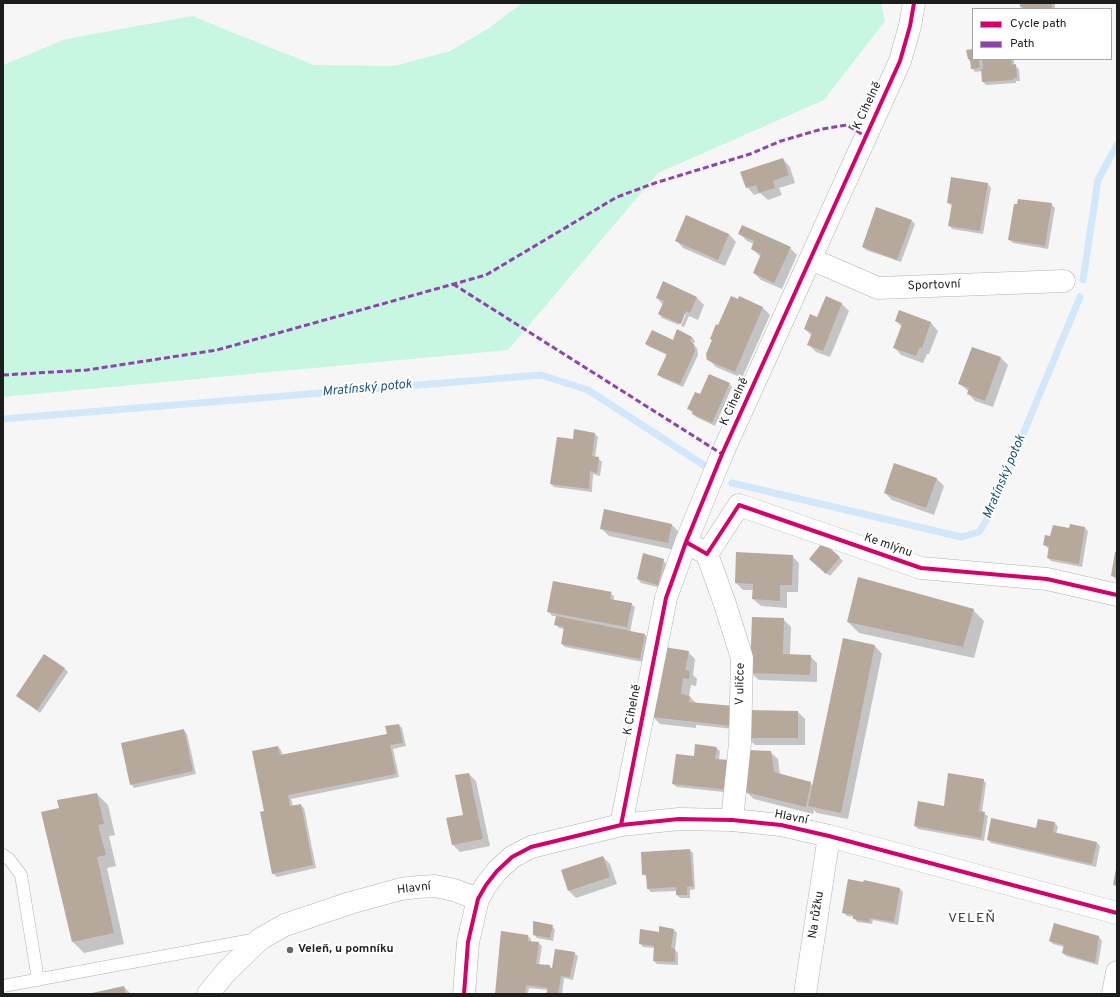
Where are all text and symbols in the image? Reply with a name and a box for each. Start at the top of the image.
legend [972,8,1112,60]
text: Cycle path [1010,16,1067,32]
text: Path [1010,36,1035,52]
street label: K Cihelně [851,80,885,132]
street label: Sportovní [907,278,961,294]
street label: K Cihelně [718,376,752,428]
water label: Mratínský potok [322,377,412,401]
water label: Mratínský potok [980,433,1030,521]
street label: Ke mlýnu [862,531,914,561]
street label: V uličce [733,663,749,705]
street label: K Cihelně [621,683,645,737]
street label: Hlavní [773,808,809,828]
street label: Hlavní [396,880,432,898]
street label: Na růžku [806,890,828,940]
district label: VELEŇ [948,911,996,927]
place label: Veleň, u pomníku [298,943,394,957]
marker: Veleň, u pomníku [285,945,295,955]

